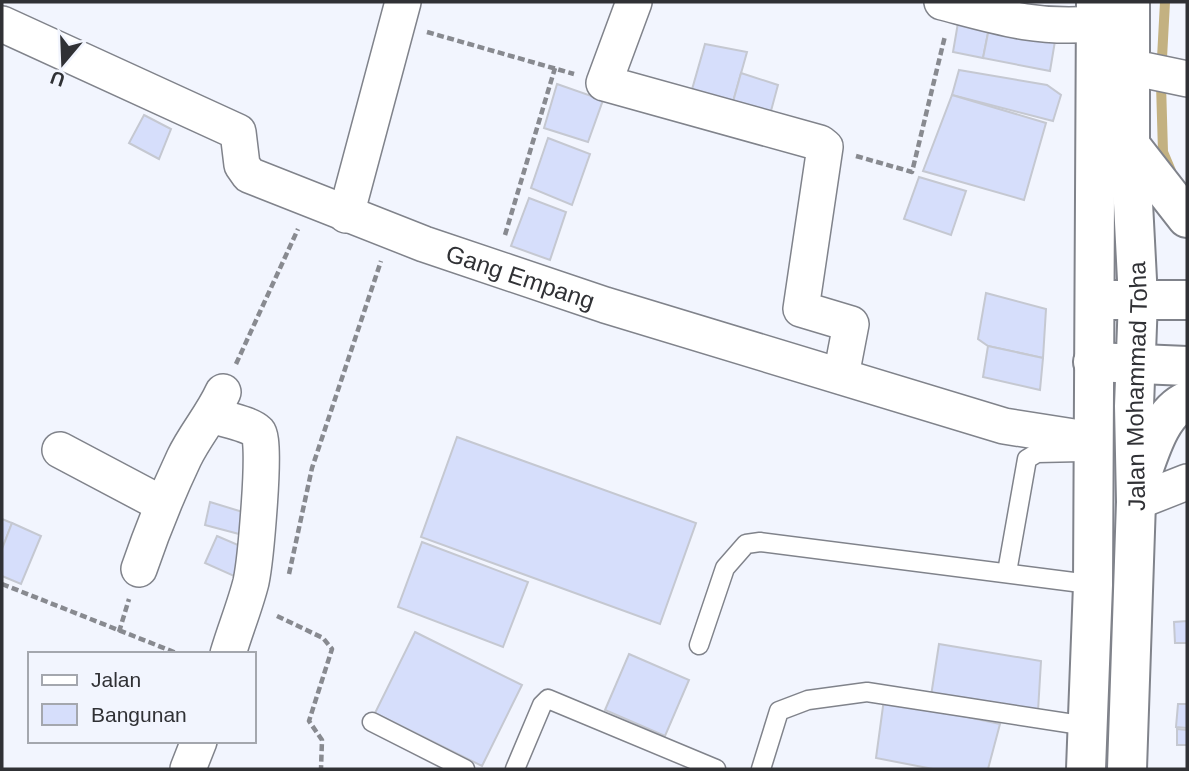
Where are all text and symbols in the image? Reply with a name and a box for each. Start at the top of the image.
north arrow [28,28,98,98]
text: U [48,66,68,91]
street label: Gang Empang [443,239,598,314]
street label: Jalan Mohammad Toha [1120,260,1152,511]
legend [28,652,256,743]
text: Jalan [91,668,141,691]
text: Bangunan [91,703,187,726]

